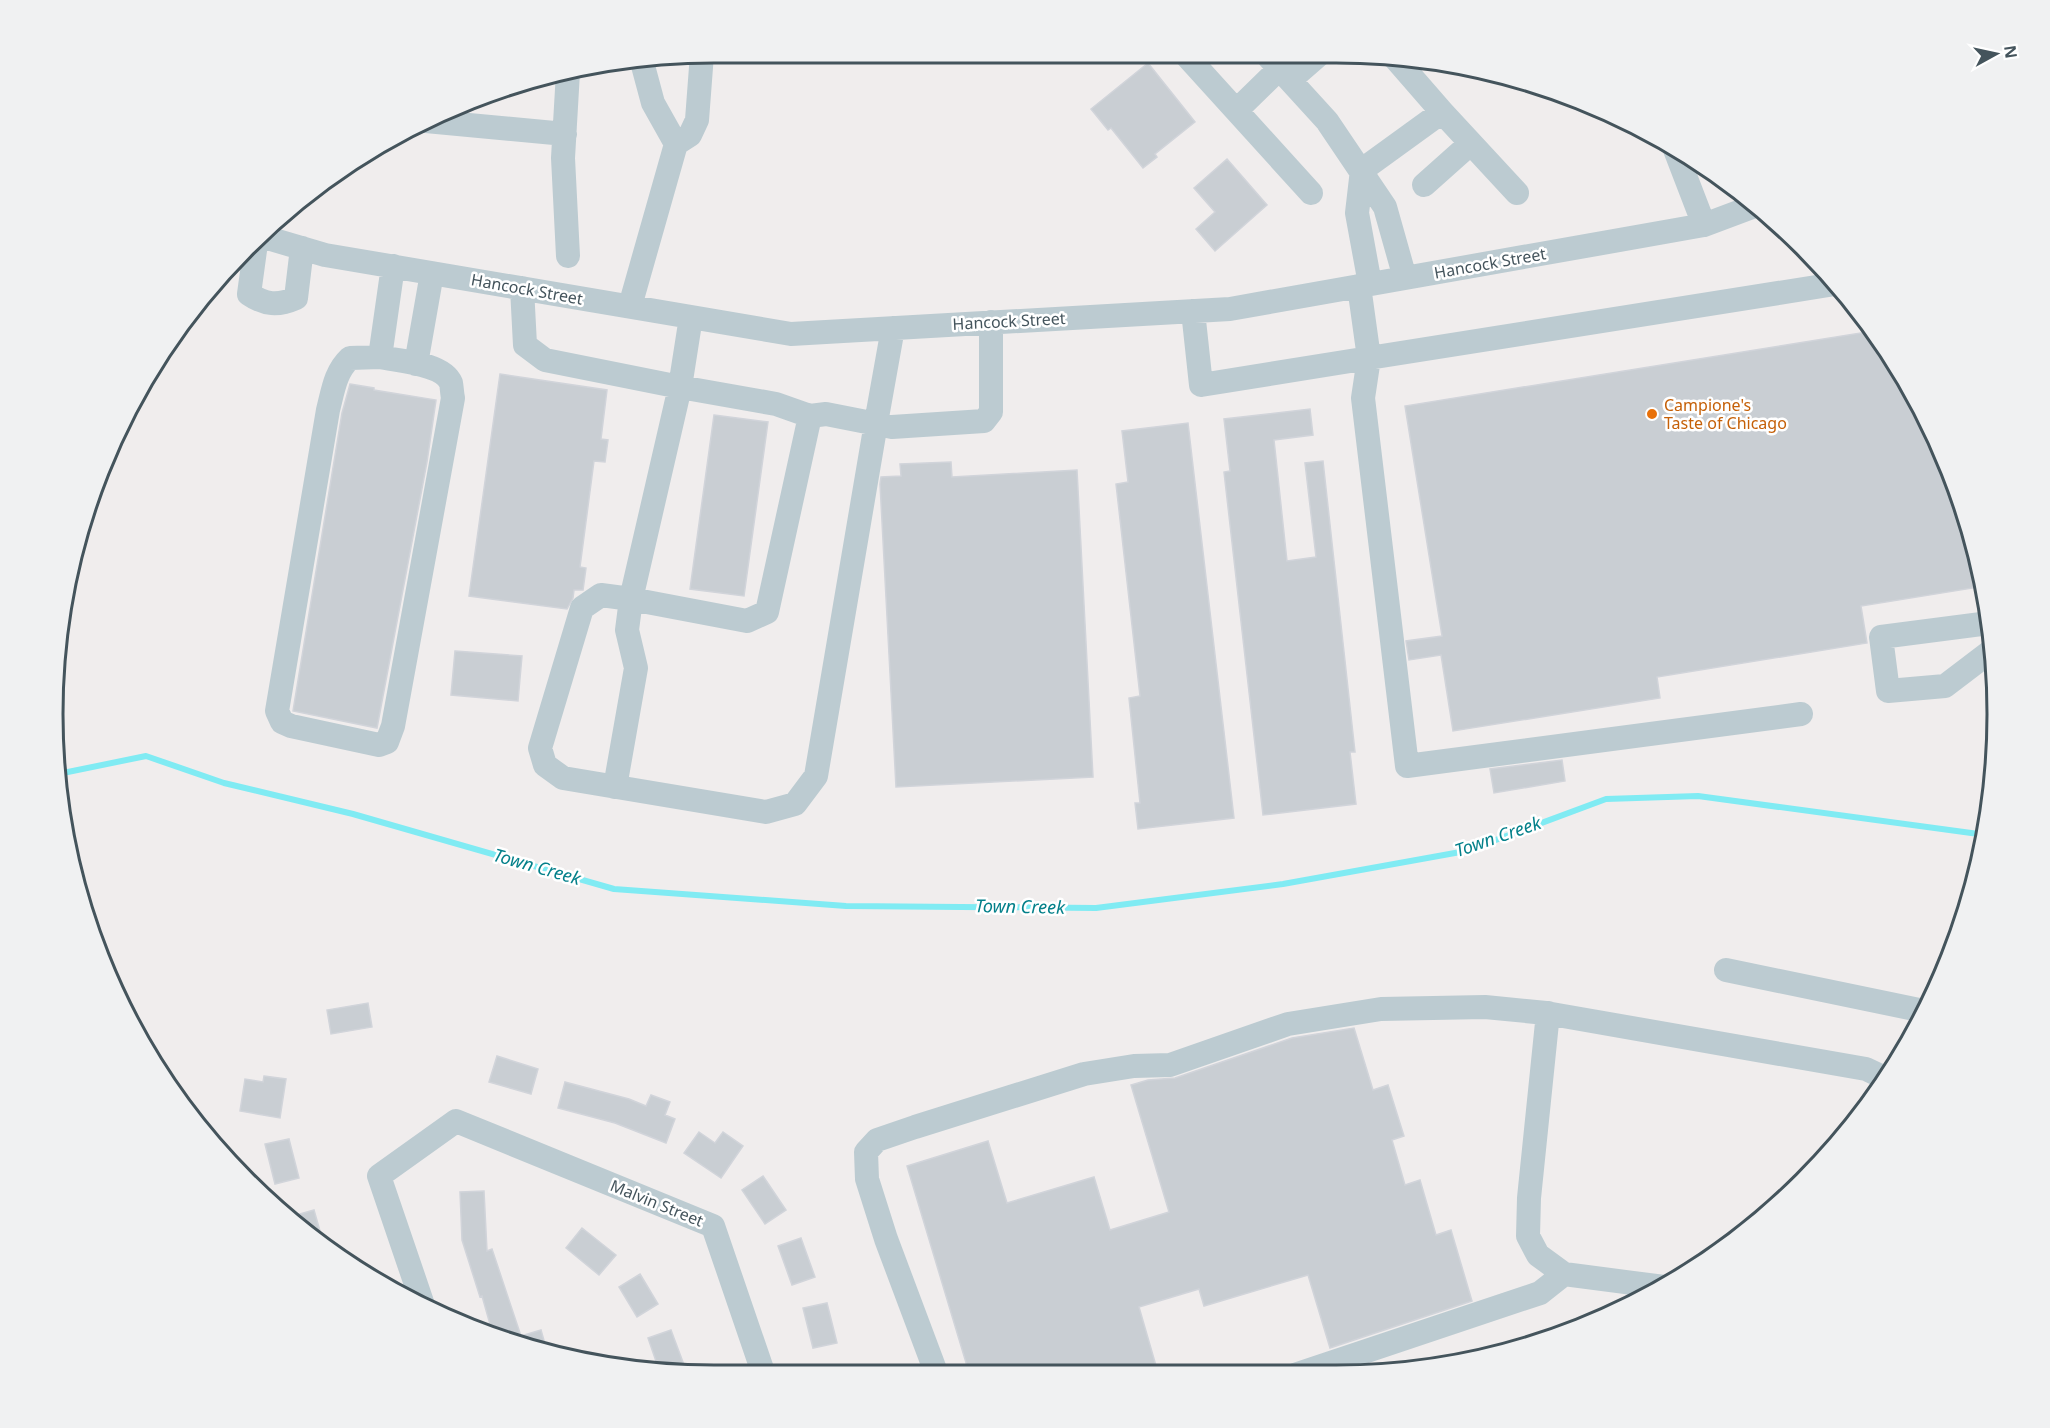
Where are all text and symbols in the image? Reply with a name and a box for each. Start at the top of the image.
north arrow [1966,24,2026,84]
text: N [1999,44,2023,60]
street label: Hancock Street [1432,242,1548,284]
street label: Hancock Street [469,268,585,310]
street label: Hancock Street [952,307,1066,335]
place label: Campione's Taste of Chicago [1664,394,1787,434]
marker: Campione's Taste of Chicago [1645,407,1659,421]
water label: Town Creek [1451,810,1545,862]
water label: Town Creek [491,842,585,890]
water label: Town Creek [975,893,1066,919]
street label: Malvin Street [607,1174,707,1232]

